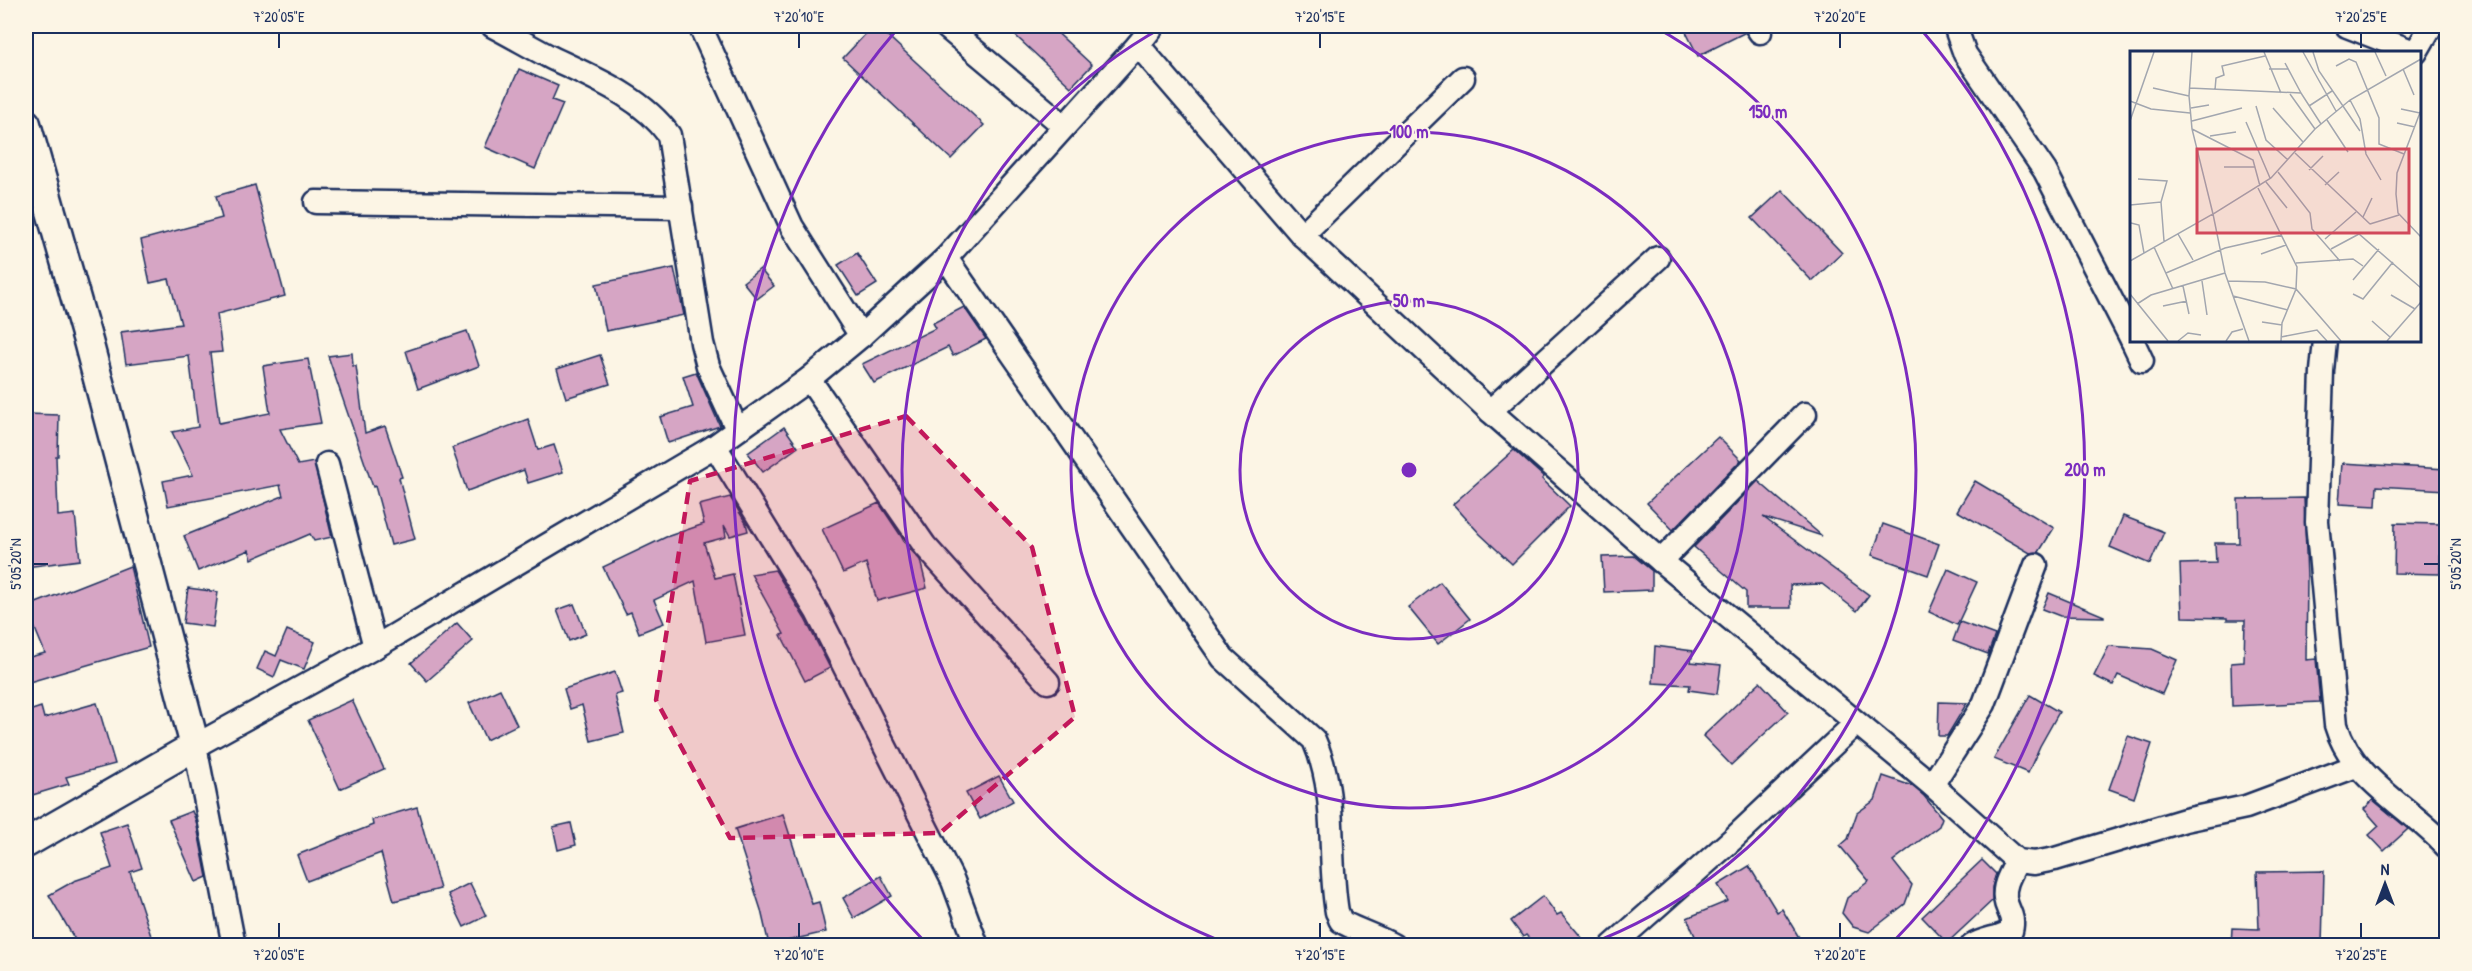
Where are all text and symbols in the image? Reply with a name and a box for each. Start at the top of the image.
text: 7°20'05"E [253,6,305,27]
text: 7°20'10"E [774,6,825,27]
text: 7°20'15"E [1295,6,1345,27]
text: 7°20'20"E [1814,6,1866,27]
text: 7°20'25"E [2335,6,2387,27]
inset map [2130,51,2421,342]
text: 150 m [1749,99,1787,124]
text: 100 m [1389,119,1429,144]
text: 50 m [1393,288,1425,313]
text: 200 m [2065,457,2105,482]
centre of rings [1399,460,1419,480]
text: 5°05'20"N [5,538,26,590]
text: 5°05'20"N [2445,538,2466,590]
north arrow [2355,854,2415,914]
text: N [2381,858,2390,880]
text: 7°20'05"E [253,944,305,965]
text: 7°20'10"E [774,944,825,965]
text: 7°20'15"E [1295,944,1345,965]
text: 7°20'20"E [1814,944,1866,965]
text: 7°20'25"E [2335,944,2387,965]

